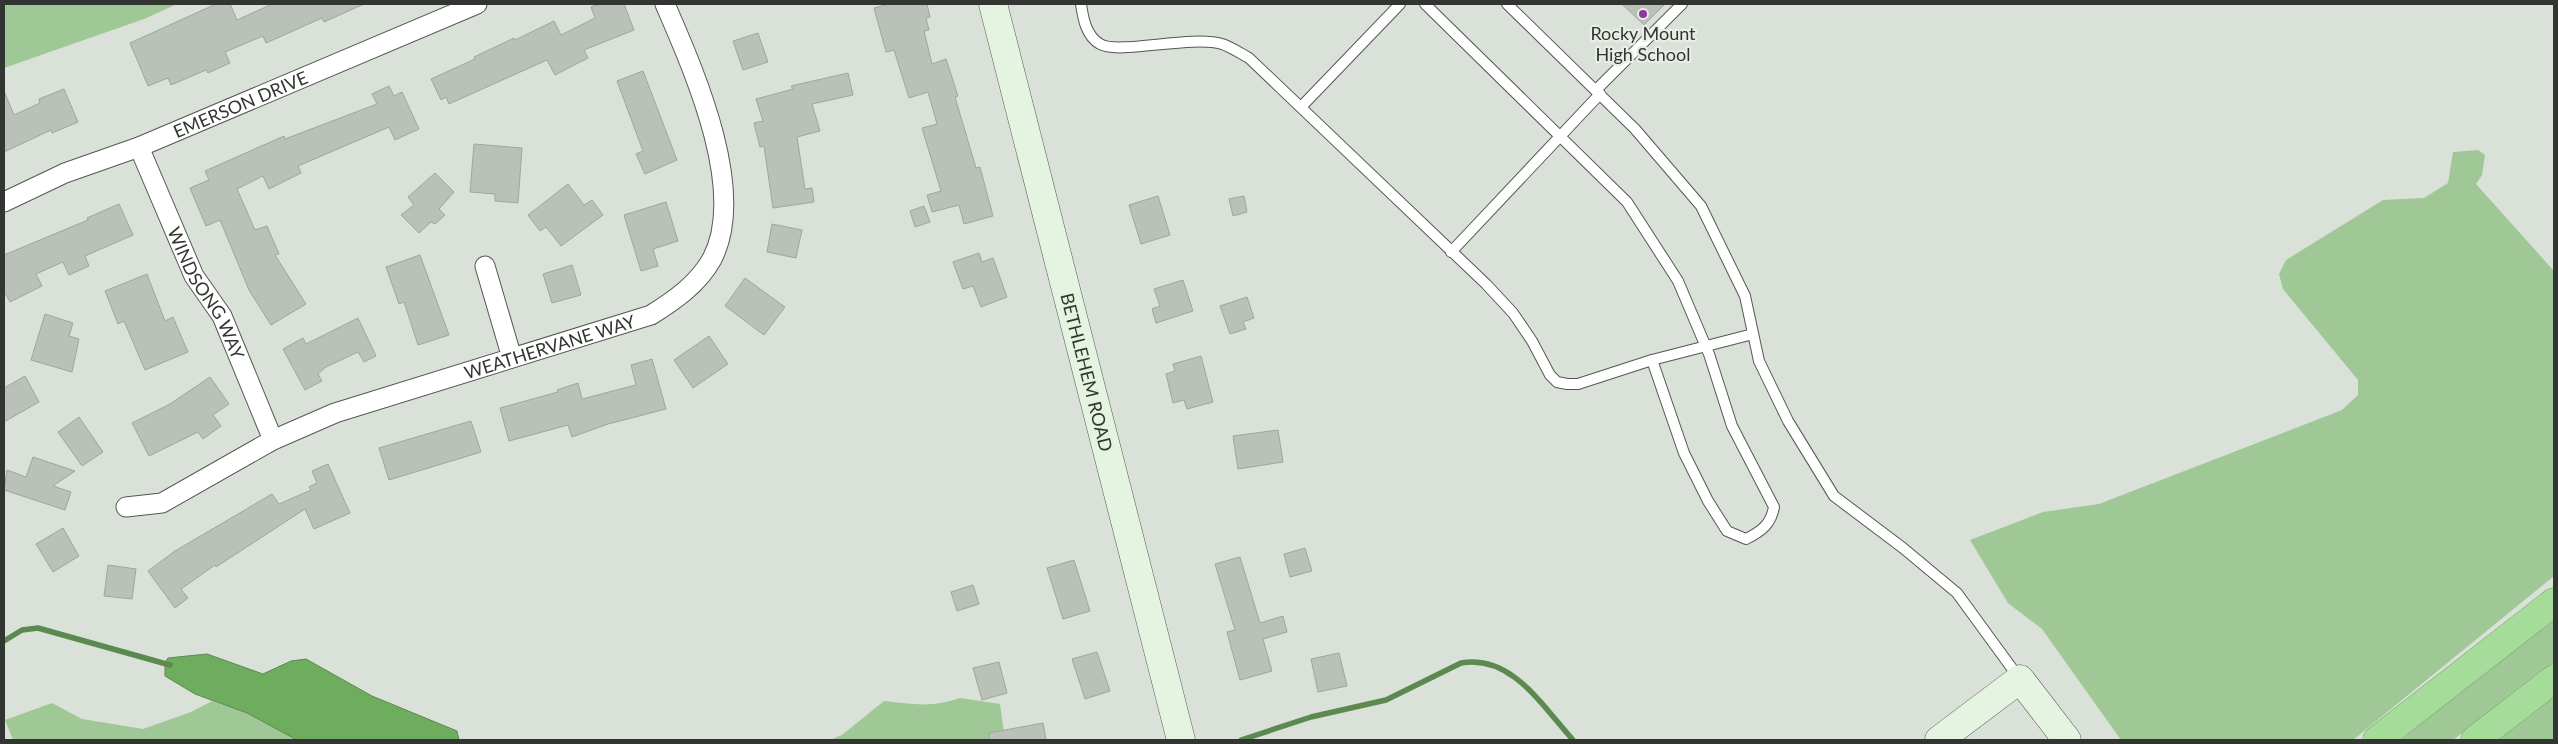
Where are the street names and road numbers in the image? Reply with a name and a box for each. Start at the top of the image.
street label: EMERSON DRIVE [170,66,311,142]
street label: WINDSONG WAY [163,223,250,363]
street label: BETHLEHEM ROAD [1056,291,1118,454]
street label: WEATHERVANE WAY [461,309,638,383]

